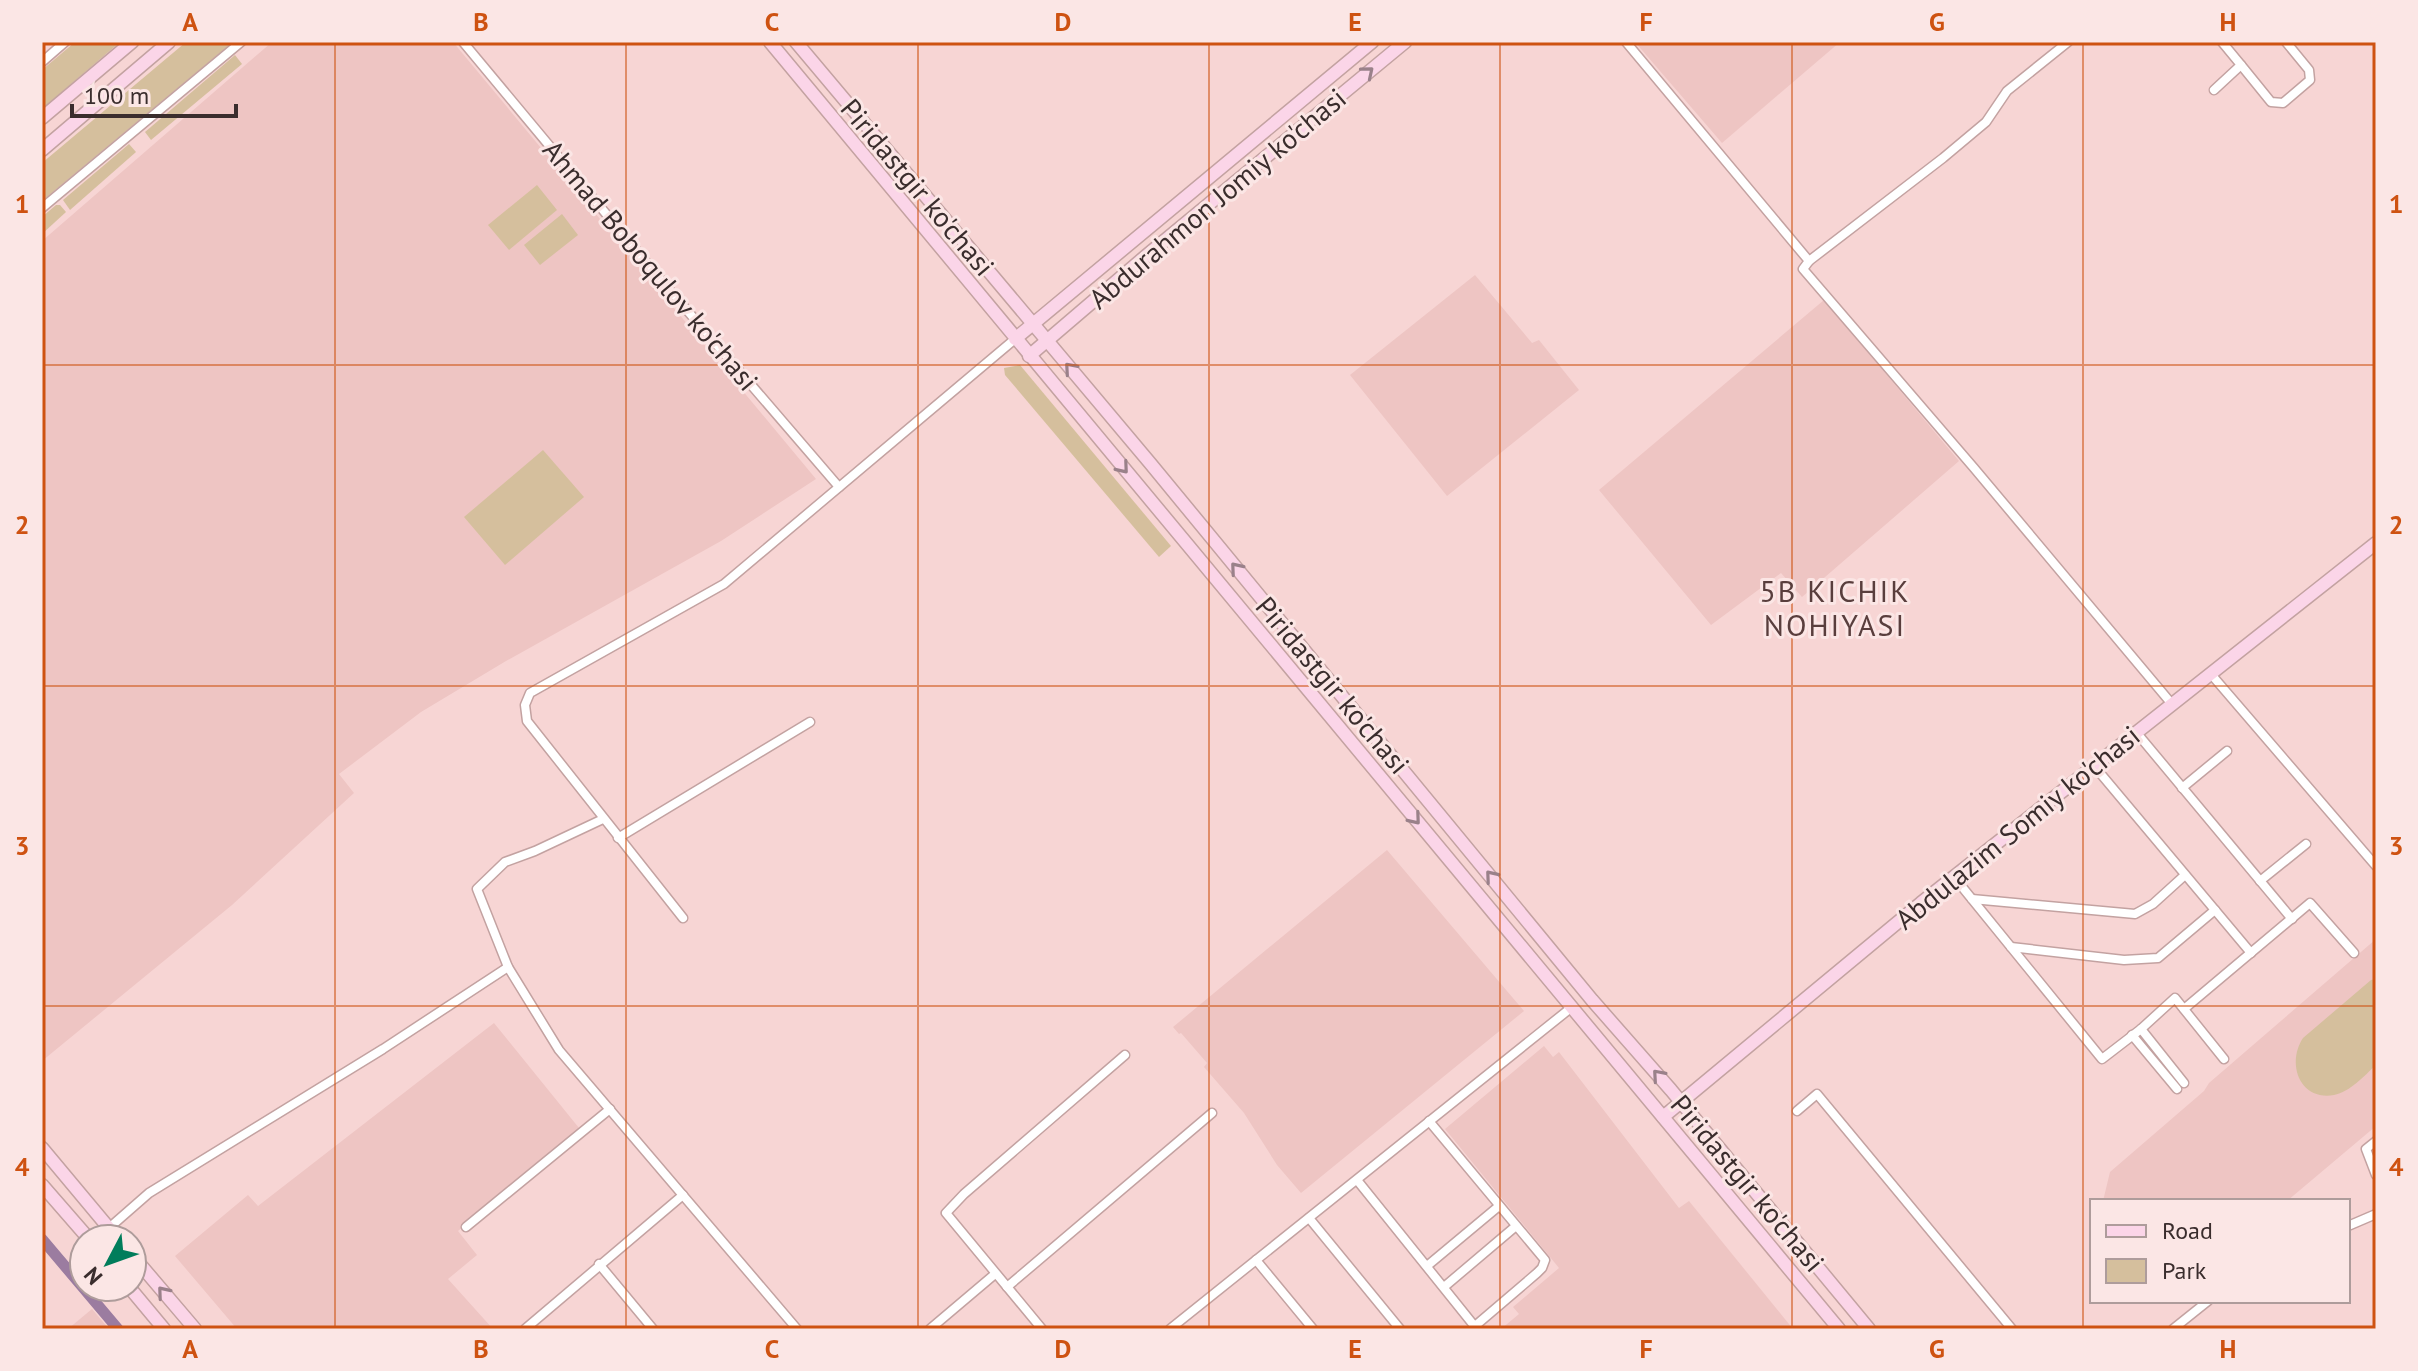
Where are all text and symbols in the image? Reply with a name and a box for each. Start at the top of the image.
text: A [182,5,198,38]
text: B [473,5,489,38]
text: C [765,5,779,38]
text: D [1055,5,1071,38]
text: E [1348,5,1362,38]
text: F [1639,5,1653,38]
text: G [1929,5,1945,38]
text: H [2220,5,2236,38]
one-way arrow [1359,67,1374,82]
scale bar [72,68,236,118]
street label: Abdurahmon Jomiy ko'chasi [1081,79,1353,317]
text: 100 m [84,80,149,111]
street label: Piridastgir ko'chasi [833,91,1003,283]
street label: Ahmad Boboqulov ko'chasi [535,132,767,398]
text: 1 [15,187,29,220]
text: 1 [2389,187,2403,220]
one-way arrow [1065,363,1080,377]
one-way arrow [1114,459,1128,474]
text: 2 [15,508,29,541]
text: 2 [2389,508,2403,541]
one-way arrow [1231,562,1246,577]
district label: 5B KICHIK NOHIYASI [1759,571,1911,644]
street label: Piridastgir ko'chasi [1248,589,1418,781]
street label: Abdulazim Somiy ko'chasi [1887,717,2147,937]
one-way arrow [1405,810,1420,825]
text: 3 [15,829,29,862]
text: 3 [2389,829,2403,862]
one-way arrow [1486,871,1501,885]
one-way arrow [1653,1070,1668,1085]
street label: Piridastgir ko'chasi [1663,1087,1833,1279]
text: 4 [15,1150,30,1183]
text: 4 [2389,1150,2404,1183]
legend [2090,1199,2350,1303]
text: Road [2162,1215,2213,1246]
north arrow [68,1223,148,1303]
text: Park [2162,1255,2207,1286]
text: N [78,1261,108,1291]
one-way arrow [158,1287,173,1301]
text: A [182,1332,198,1365]
text: B [473,1332,489,1365]
text: C [765,1332,779,1365]
text: D [1055,1332,1071,1365]
text: E [1348,1332,1362,1365]
text: F [1639,1332,1653,1365]
text: G [1929,1332,1945,1365]
text: H [2220,1332,2236,1365]

